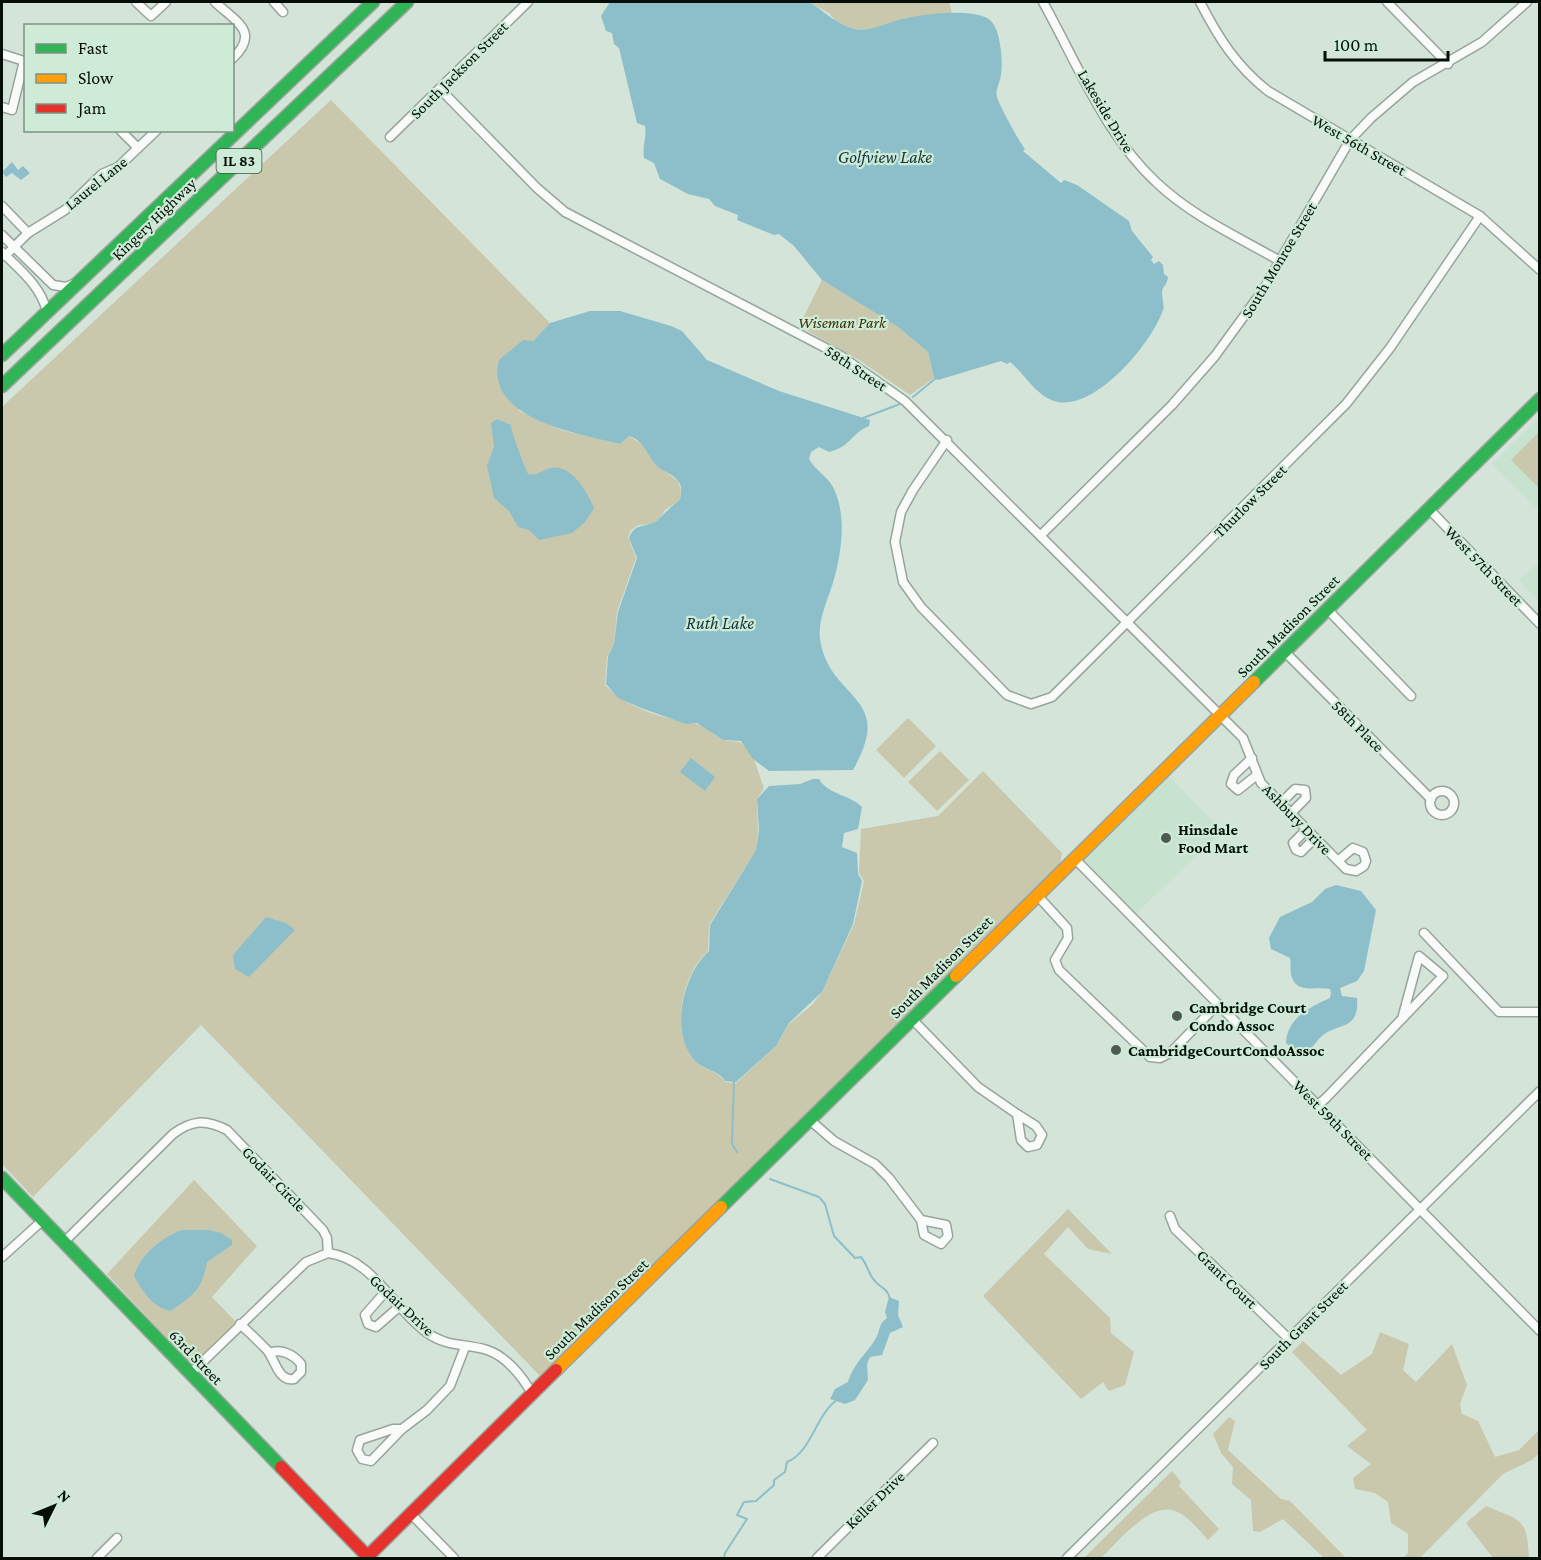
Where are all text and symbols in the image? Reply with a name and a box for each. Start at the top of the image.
street label: South Jackson Street [407,17,512,123]
legend [24,24,234,132]
scale bar [1325,24,1448,62]
text: 100 m [1334,35,1379,55]
text: Fast [78,38,109,58]
street label: Lakeside Drive [1075,66,1137,156]
text: Slow [78,68,114,88]
text: Jam [76,98,107,118]
street label: West 56th Street [1309,111,1410,179]
water label: Golfview Lake [838,147,932,167]
road number: IL 83 [216,149,262,173]
street label: Laurel Lane [62,153,130,213]
street label: Kingery Highway [108,174,201,264]
street label: South Monroe Street [1238,199,1320,321]
park label: Wiseman Park [798,314,887,331]
street label: 58th Street [822,342,891,395]
street label: Thurlow Street [1210,461,1290,541]
street label: West 57th Street [1442,523,1527,610]
street label: South Madison Street [1233,571,1343,681]
water label: Ruth Lake [686,613,754,633]
street label: 58th Place [1329,697,1387,755]
street label: Ashbury Drive [1258,780,1335,859]
place label: Hinsdale Food Mart [1178,821,1248,856]
marker: Hinsdale Food Mart [1159,831,1173,845]
street label: South Madison Street [886,912,996,1022]
place label: Cambridge Court Condo Assoc [1189,999,1306,1034]
marker: Cambridge Court Condo Assoc [1170,1009,1184,1023]
place label: CambridgeCourtCondoAssoc [1128,1042,1324,1059]
marker: CambridgeCourtCondoAssoc [1109,1043,1123,1057]
street label: West 59th Street [1290,1077,1377,1164]
street label: Godair Circle [239,1143,309,1215]
street label: Grant Court [1194,1246,1261,1312]
street label: South Madison Street [541,1255,652,1363]
street label: Godair Drive [366,1271,438,1339]
street label: South Grant Street [1255,1277,1351,1373]
street label: 63rd Street [166,1326,227,1388]
street label: Keller Drive [842,1468,908,1532]
north arrow [24,1476,84,1536]
text: N [55,1486,75,1506]

